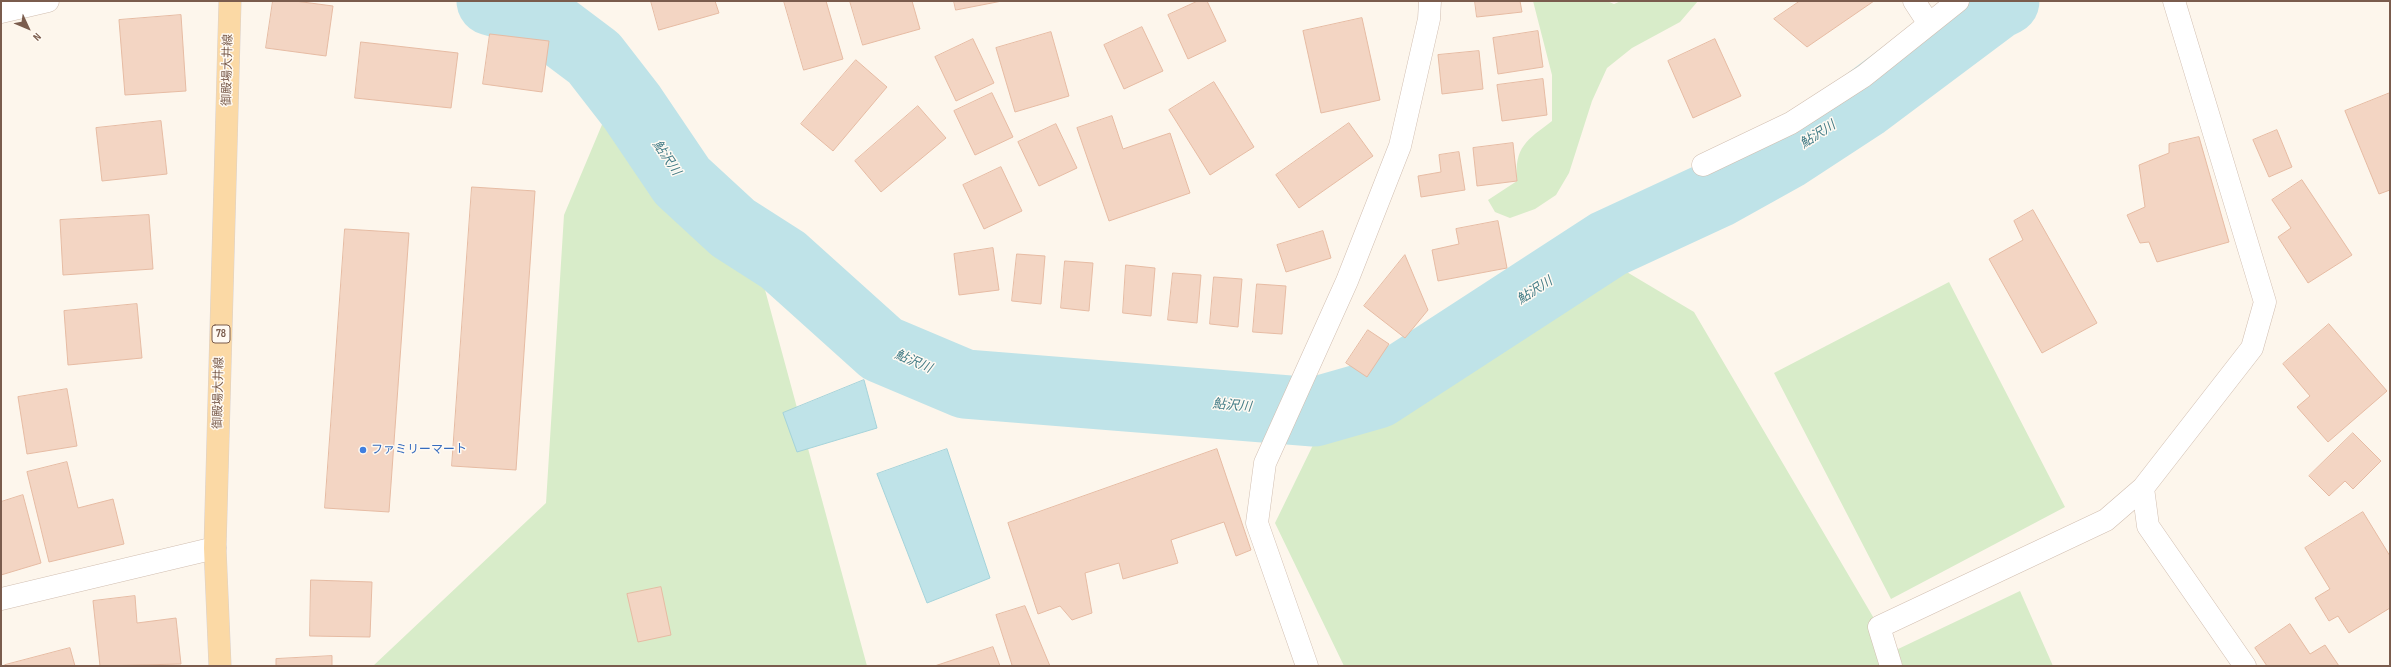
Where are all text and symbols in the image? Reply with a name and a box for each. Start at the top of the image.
north arrow [8,8,48,48]
text: N [30,30,44,43]
street label: 御殿場大井線 [220,34,236,106]
water label: 鮎沢川 [1797,118,1839,152]
water label: 鮎沢川 [649,137,683,179]
water label: 鮎沢川 [1514,274,1556,308]
road number: 78 [212,325,230,343]
water label: 鮎沢川 [892,347,934,377]
street label: 御殿場大井線 [211,357,227,429]
water label: 鮎沢川 [1212,397,1252,415]
place label: ファミリーマート [371,443,467,457]
marker: ファミリーマート [358,445,368,455]

